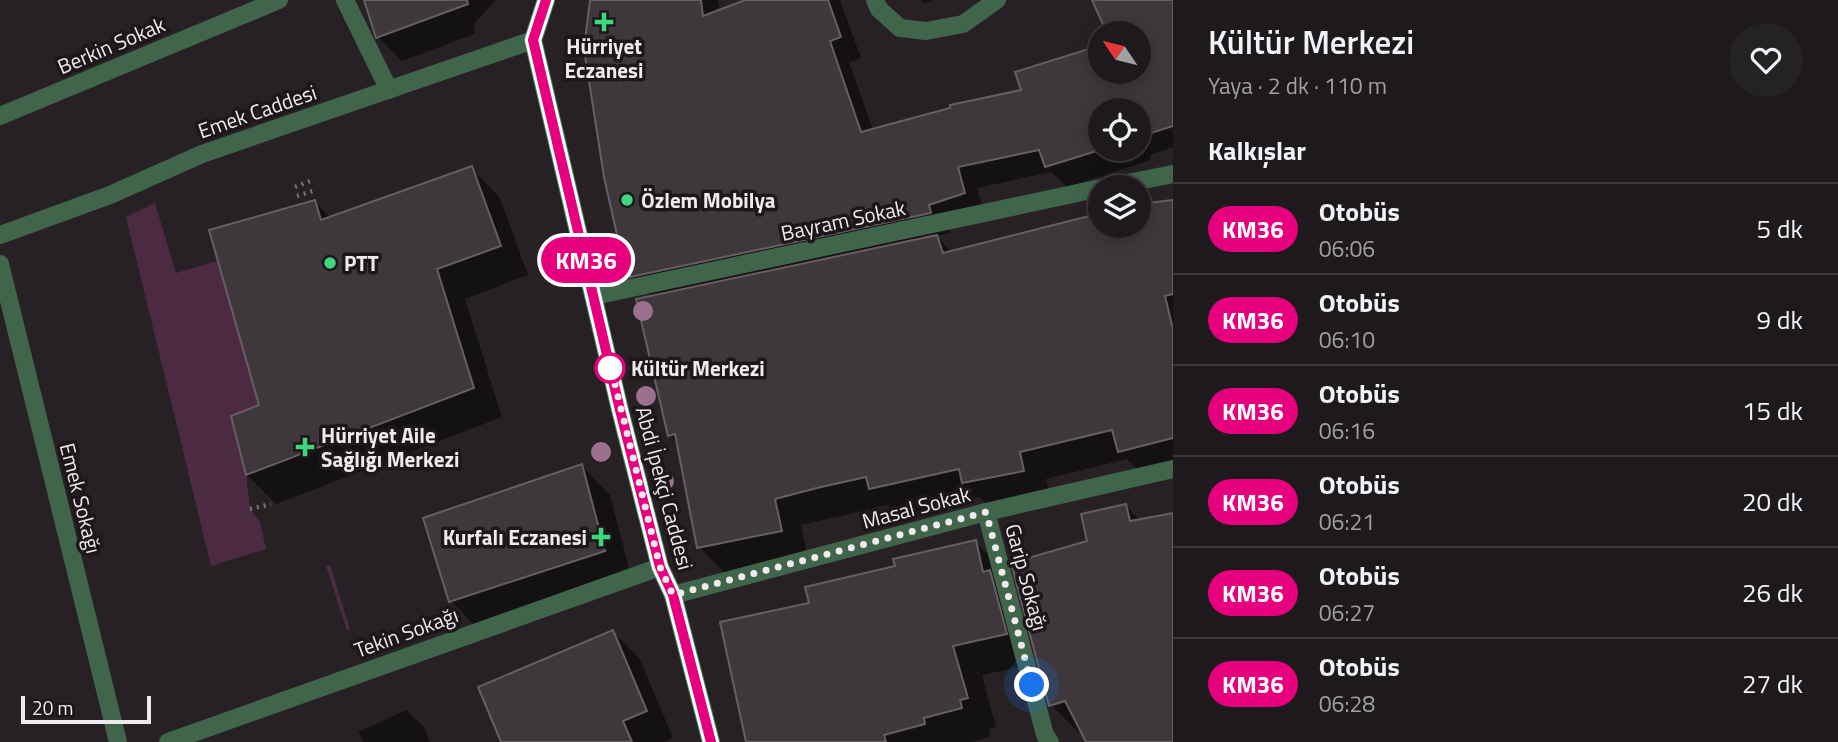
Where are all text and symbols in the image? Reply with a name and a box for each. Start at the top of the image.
street label: Berkin Sokak [52,8,170,82]
marker: Hürriyet Eczanesi [596,14,612,30]
text: Kültür Merkezi [1208,17,1414,67]
north arrow [1088,21,1152,84]
map controls [1088,21,1151,238]
button: heart [1729,23,1803,97]
place label: Hürriyet Eczanesi [565,30,643,86]
text: Yaya · 2 dk · 110 m [1208,68,1387,103]
street label: Emek Caddesi [193,76,321,146]
button: locate [1088,98,1151,161]
text: Kalkışlar [1208,131,1306,170]
button: layers [1088,175,1151,238]
place label: Özlem Mobilya [641,184,776,216]
street label: Bayram Sokak [778,191,908,249]
marker: Özlem Mobilya [619,192,635,208]
text: Otobüs [1319,192,1400,231]
text: 5 dk [1757,209,1803,248]
text: KM36 [1222,211,1284,247]
text: 06:06 [1319,231,1375,266]
line badge: KM36 [537,237,635,283]
text: KM36 [555,242,617,278]
place label: PTT [344,247,378,279]
marker: PTT [322,255,338,271]
text: Otobüs [1319,283,1400,322]
text: 9 dk [1757,300,1803,339]
text: KM36 [1222,302,1284,338]
text: 06:10 [1319,322,1375,357]
place label: Kültür Merkezi [631,352,765,384]
marker: Kültür Merkezi [595,353,625,383]
text: Otobüs [1319,374,1400,413]
text: 15 dk [1742,391,1803,430]
text: KM36 [1222,393,1284,429]
street label: Abdi İpekçi Caddesi [628,403,702,573]
text: 06:16 [1319,413,1375,448]
place label: Hürriyet Aile Sağlığı Merkezi [321,419,459,475]
marker: Hürriyet Aile Sağlığı Merkezi [295,437,315,457]
street label: Emek Sokağı [52,439,110,557]
text: Otobüs [1319,465,1400,504]
street label: Masal Sokak [858,477,974,537]
text: 20 dk [1742,482,1803,521]
text: KM36 [1222,484,1284,520]
text: 06:21 [1319,504,1375,539]
street label: Garip Sokağı [997,520,1057,634]
place label: Kurfalı Eczanesi [443,521,587,553]
marker: Kurfalı Eczanesi [593,529,609,545]
text: Otobüs [1319,556,1400,595]
text: 26 dk [1742,573,1803,612]
text: KM36 [1222,575,1284,611]
text: 06:27 [1319,595,1375,630]
street label: Tekin Sokağı [349,598,463,666]
text: Otobüs [1319,647,1400,686]
text: 27 dk [1742,664,1803,703]
text: KM36 [1222,666,1284,702]
your location [1014,667,1049,702]
text: 06:28 [1319,686,1375,721]
scale bar [21,693,150,725]
text: 20 m [32,693,73,722]

